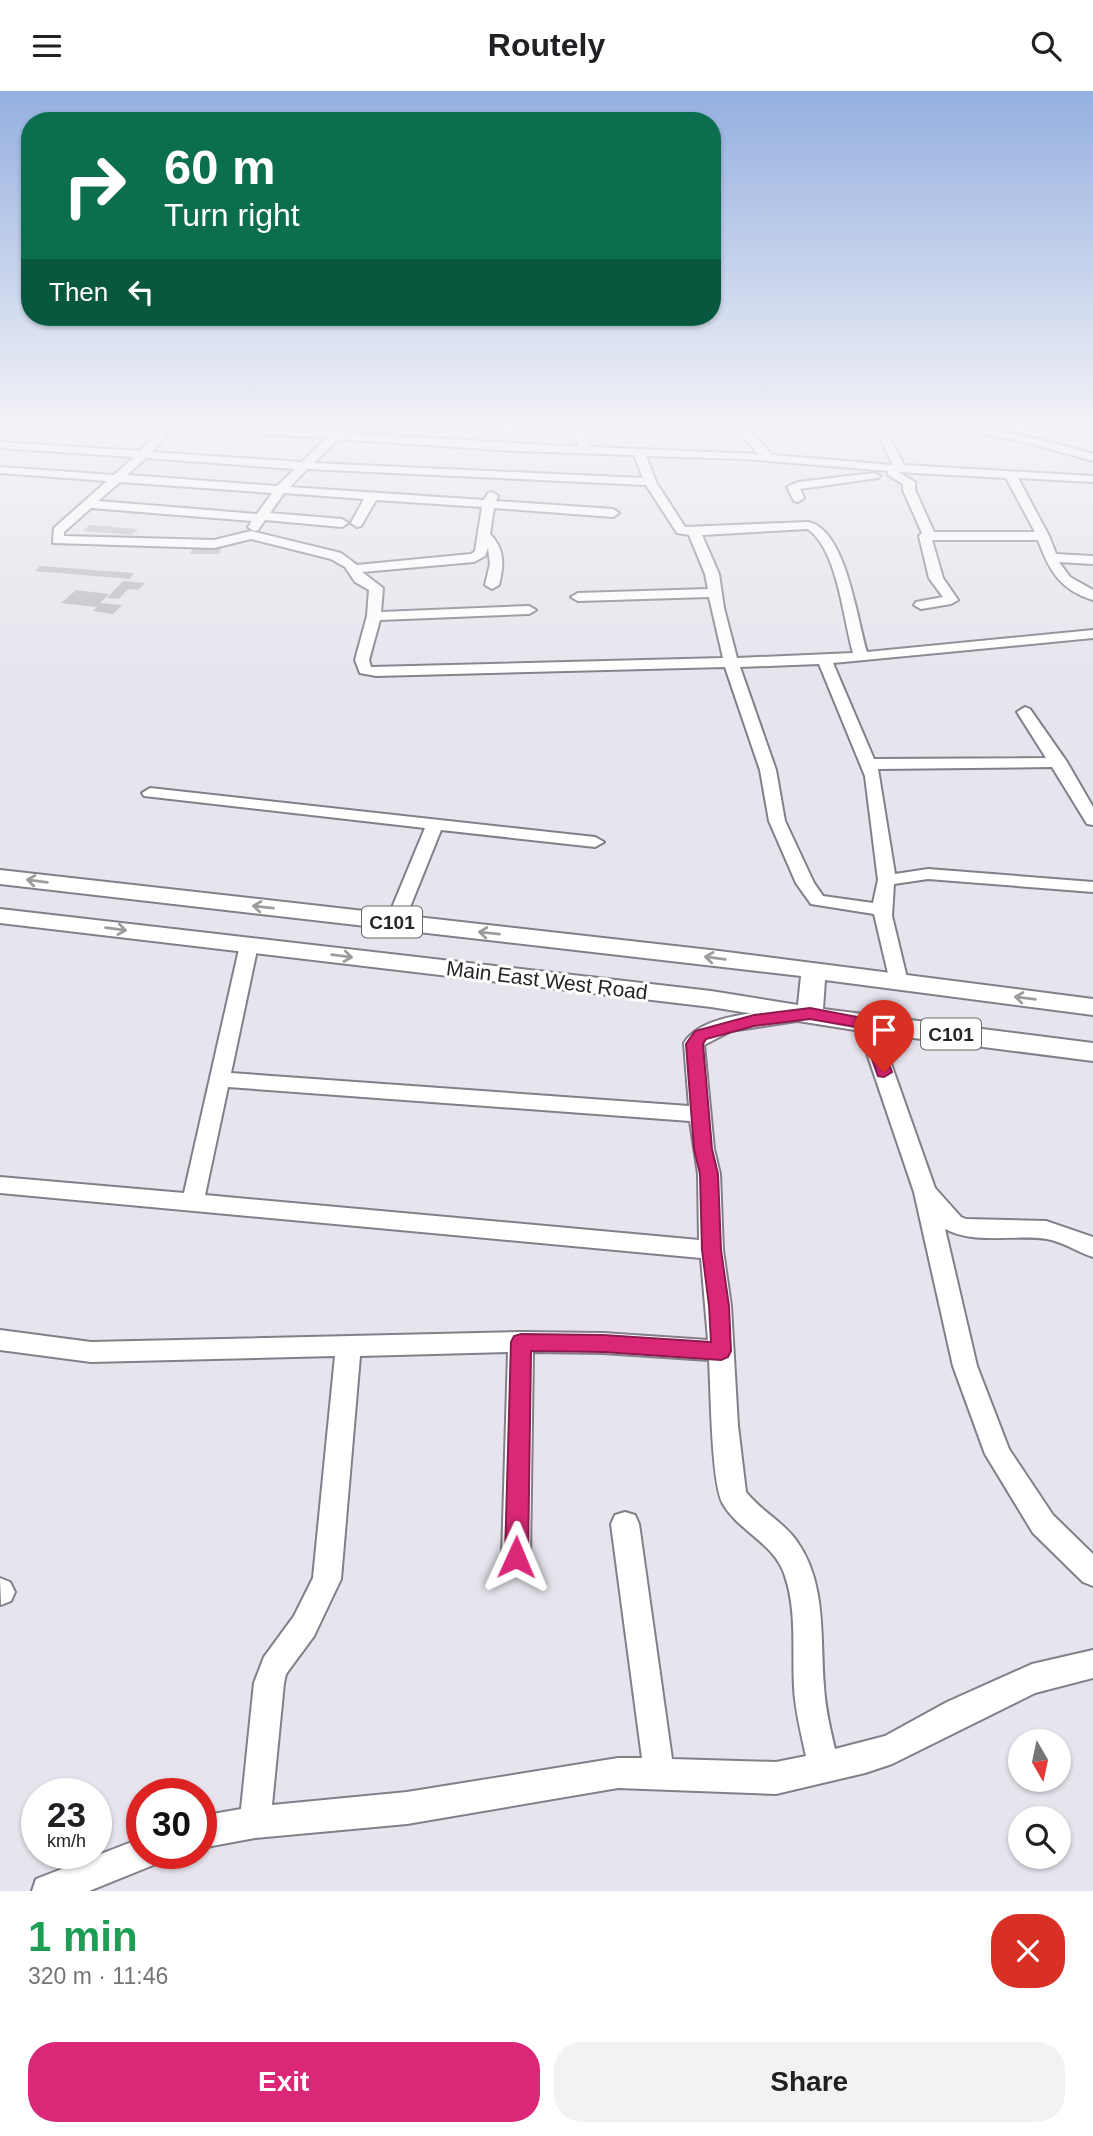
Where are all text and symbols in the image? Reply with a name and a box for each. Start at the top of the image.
icon: menu [28,27,66,65]
text: Routely [488,27,605,63]
icon: search [1027,27,1065,65]
icon: right [49,140,140,231]
text: 60 m [164,140,276,194]
text: Turn right [164,197,300,233]
icon: left [122,273,160,311]
text: Then [49,277,108,307]
one-way arrow [26,875,49,888]
one-way arrow [253,900,275,913]
road number: C101 [362,907,422,937]
one-way arrow [105,923,127,936]
one-way arrow [479,926,501,939]
one-way arrow [331,949,353,962]
one-way arrow [705,951,727,964]
street label: Main East West Road [445,956,649,1004]
one-way arrow [1014,992,1037,1005]
pin [854,1000,914,1072]
icon: arrive [865,1011,903,1049]
road number: C101 [921,1019,981,1050]
position arrow [479,1520,553,1594]
north arrow [1008,1729,1071,1792]
map controls [1008,1729,1071,1869]
speed limit sign: 30 [126,1778,217,1869]
text: 23 [47,1795,86,1834]
button: search [1008,1806,1071,1869]
text: km/h [47,1831,86,1851]
text: 1 min [28,1913,138,1960]
button: close [991,1914,1065,1988]
text: 320 m · 11:46 [28,1963,168,1989]
button: Exit [28,2042,540,2122]
button: Share [554,2042,1065,2122]

